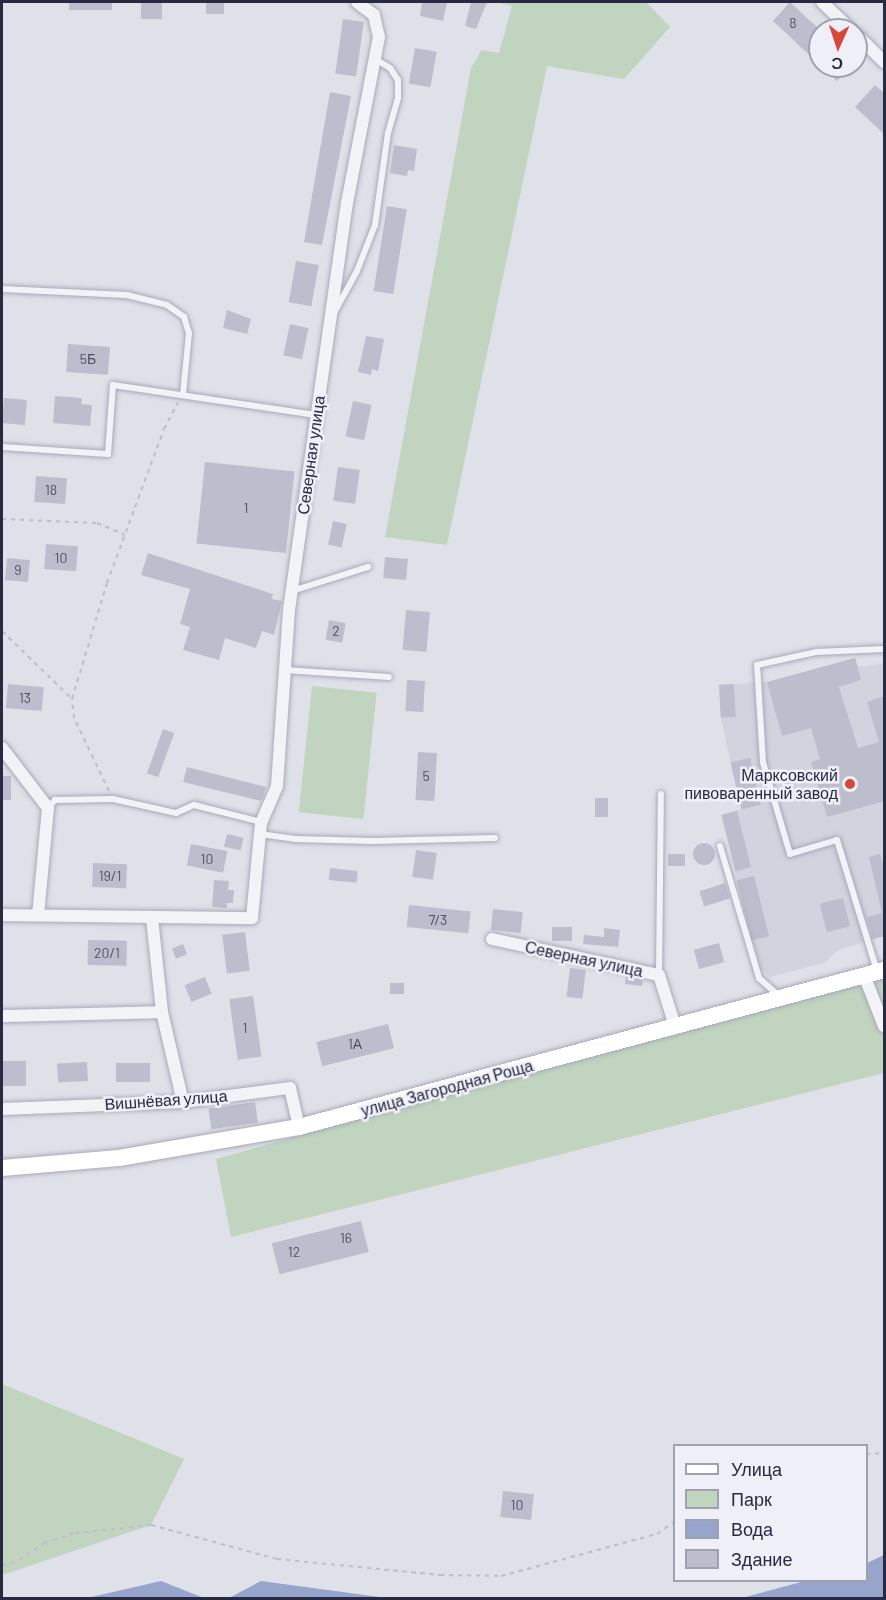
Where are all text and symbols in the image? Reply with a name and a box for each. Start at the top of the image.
house number: 8 [789,15,797,31]
north arrow [808,18,868,78]
text: С [831,55,843,74]
house number: 5Б [80,351,96,367]
street label: Северная улица [293,394,329,516]
house number: 18 [45,482,57,498]
house number: 1 [244,500,248,516]
house number: 10 [55,550,67,566]
house number: 9 [14,562,22,578]
house number: 2 [332,623,340,639]
house number: 13 [19,690,31,706]
place label: Марксовский пивоваренный завод [684,765,838,803]
house number: 5 [422,768,430,784]
marker: Марксовский пивоваренный завод [843,777,857,791]
house number: 10 [201,851,213,867]
house number: 19/1 [99,868,121,884]
house number: 7/3 [429,912,447,928]
street label: Северная улица [523,937,645,981]
house number: 20/1 [94,945,120,961]
house number: 1 [243,1020,247,1036]
house number: 1А [348,1036,362,1052]
street label: улица Загородная Роща [359,1056,535,1120]
street label: Вишнёвая улица [104,1086,228,1114]
house number: 16 [340,1230,352,1246]
house number: 12 [288,1244,300,1260]
legend [673,1444,868,1582]
text: Улица [731,1458,782,1480]
text: Парк [731,1488,772,1510]
house number: 10 [511,1497,523,1513]
text: Вода [731,1518,773,1540]
text: Здание [731,1548,792,1570]

